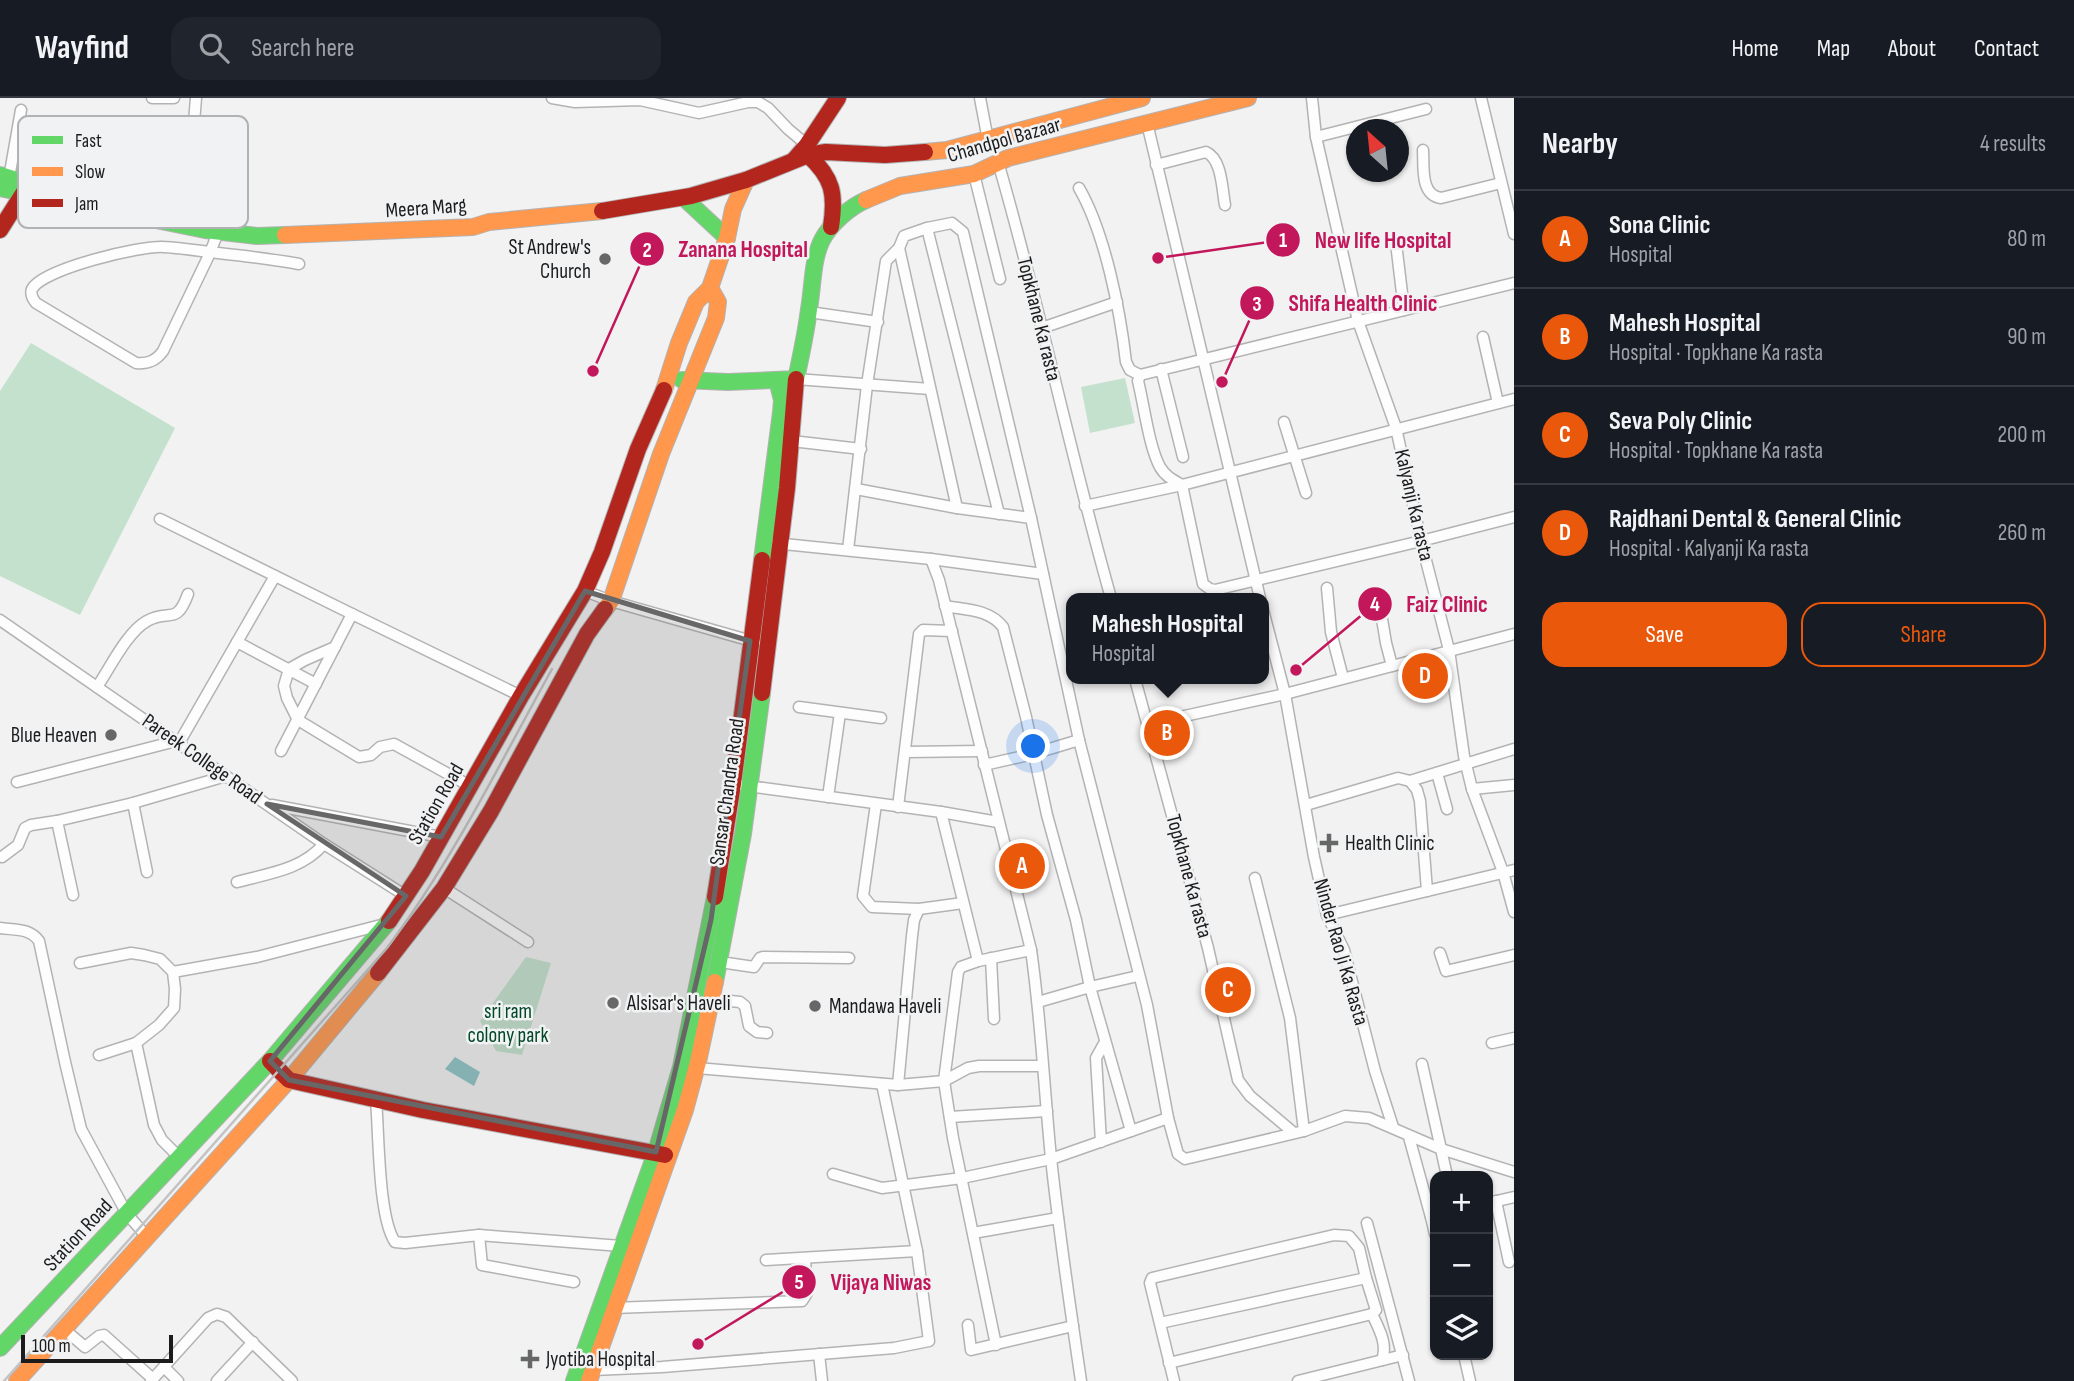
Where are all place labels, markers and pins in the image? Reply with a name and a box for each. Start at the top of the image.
callout: New life Hospital [1266,218,1465,262]
callout: Zanana Hospital [629,227,822,271]
place label: St Andrew's Church [508,235,591,284]
marker: St Andrew's Church [597,251,613,267]
callout: Shifa Health Clinic [1240,281,1452,325]
callout: Faiz Clinic [1358,582,1502,626]
pin: D [1402,650,1448,702]
pin: B [1144,707,1190,759]
place label: Blue Heaven [11,723,97,748]
marker: Blue Heaven [103,727,119,743]
place label: Health Clinic [1345,831,1435,856]
marker: Health Clinic [1319,833,1339,853]
pin: A [999,840,1045,892]
pin: C [1205,964,1251,1016]
place label: Alsisar's Haveli [626,991,731,1016]
place label: Mandawa Haveli [829,994,941,1019]
marker: Alsisar's Haveli [605,995,621,1011]
marker: Mandawa Haveli [807,998,823,1014]
callout: Vijaya Niwas [782,1260,946,1304]
place label: Jyotiba Hospital [545,1347,655,1372]
marker: Jyotiba Hospital [520,1349,540,1369]

